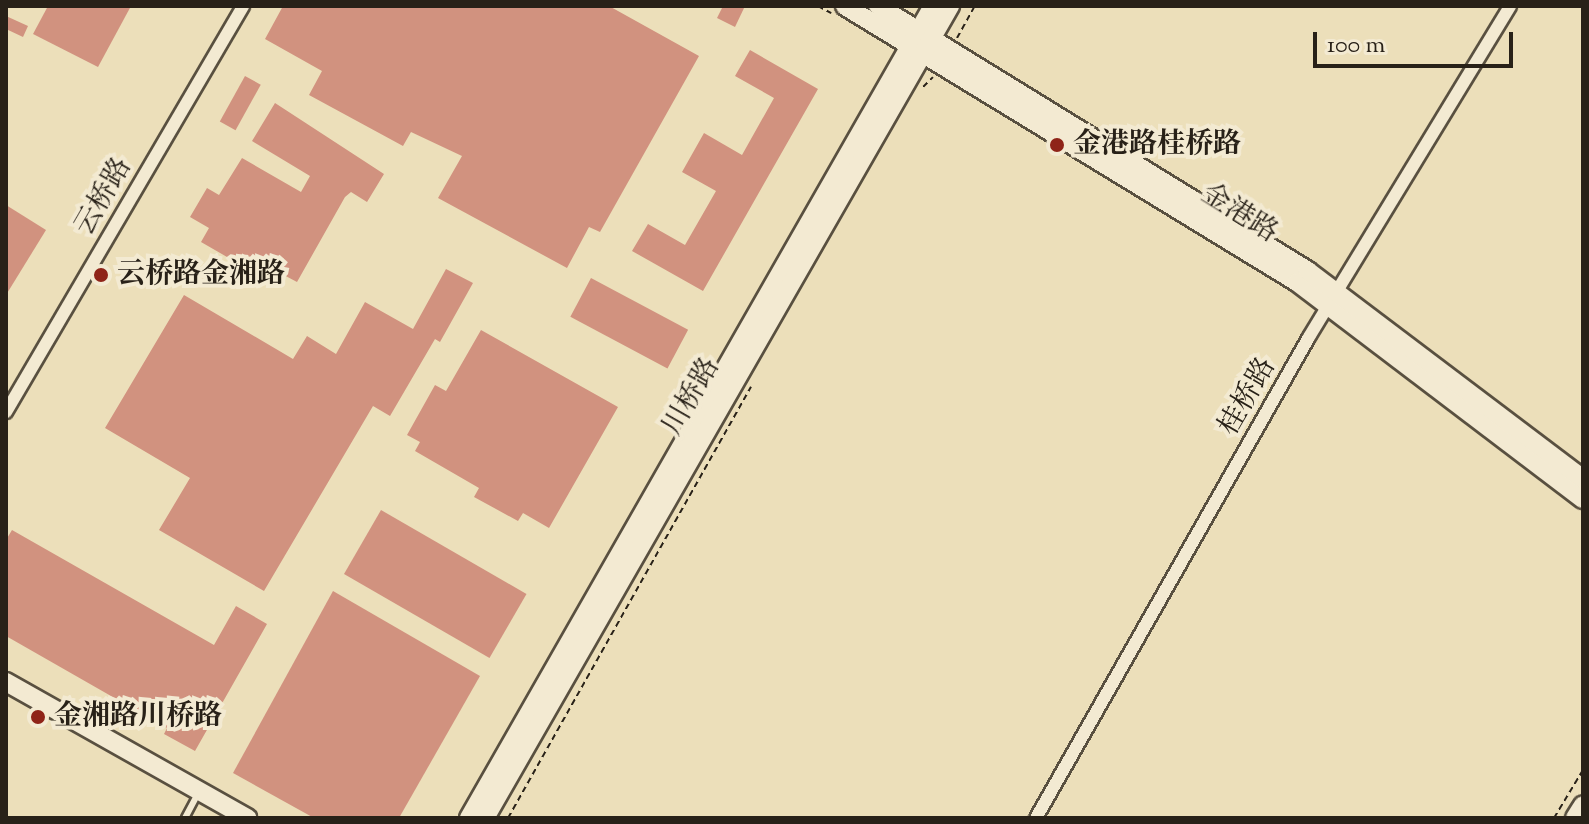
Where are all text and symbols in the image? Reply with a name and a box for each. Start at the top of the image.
scale bar [1317,16,1517,66]
text: 100 m [1327,29,1385,63]
place label: 金港路桂桥路 [1073,128,1241,162]
marker: 金港路桂桥路 [1048,136,1066,154]
street label: 云桥路 [68,152,140,242]
street label: 金港路 [1194,177,1284,251]
place label: 云桥路金湘路 [117,258,285,292]
marker: 云桥路金湘路 [92,266,110,284]
street label: 川桥路 [656,352,728,442]
street label: 桂桥路 [1212,352,1284,442]
place label: 金湘路川桥路 [54,700,222,734]
marker: 金湘路川桥路 [29,708,47,726]

